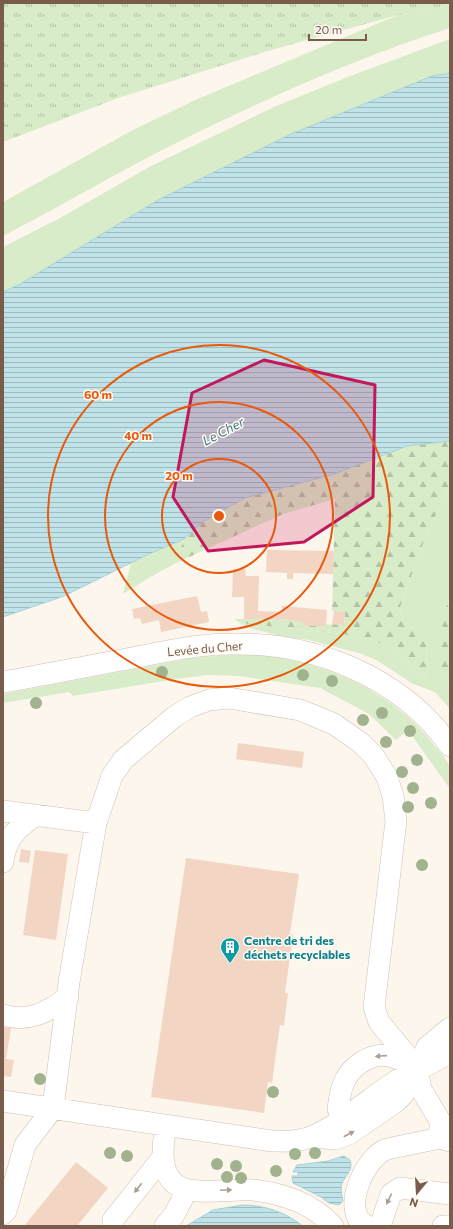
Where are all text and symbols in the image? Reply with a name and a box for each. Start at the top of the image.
scale bar [309,16,366,42]
text: 20 m [315,22,342,36]
text: 60 m [84,387,112,401]
water label: Le Cher [199,413,247,449]
text: 40 m [124,428,152,442]
text: 20 m [165,468,193,482]
centre of rings [212,509,226,523]
street label: Levée du Cher [166,638,244,658]
place label: Centre de tri des déchets recyclables [244,933,351,961]
building icon: Centre de tri des déchets recyclables [219,936,241,964]
one-way arrow [375,1053,387,1060]
one-way arrow [343,1130,355,1137]
north arrow [397,1173,437,1213]
one-way arrow [134,1183,143,1194]
one-way arrow [220,1186,232,1193]
one-way arrow [386,1194,392,1205]
text: N [408,1196,420,1210]

